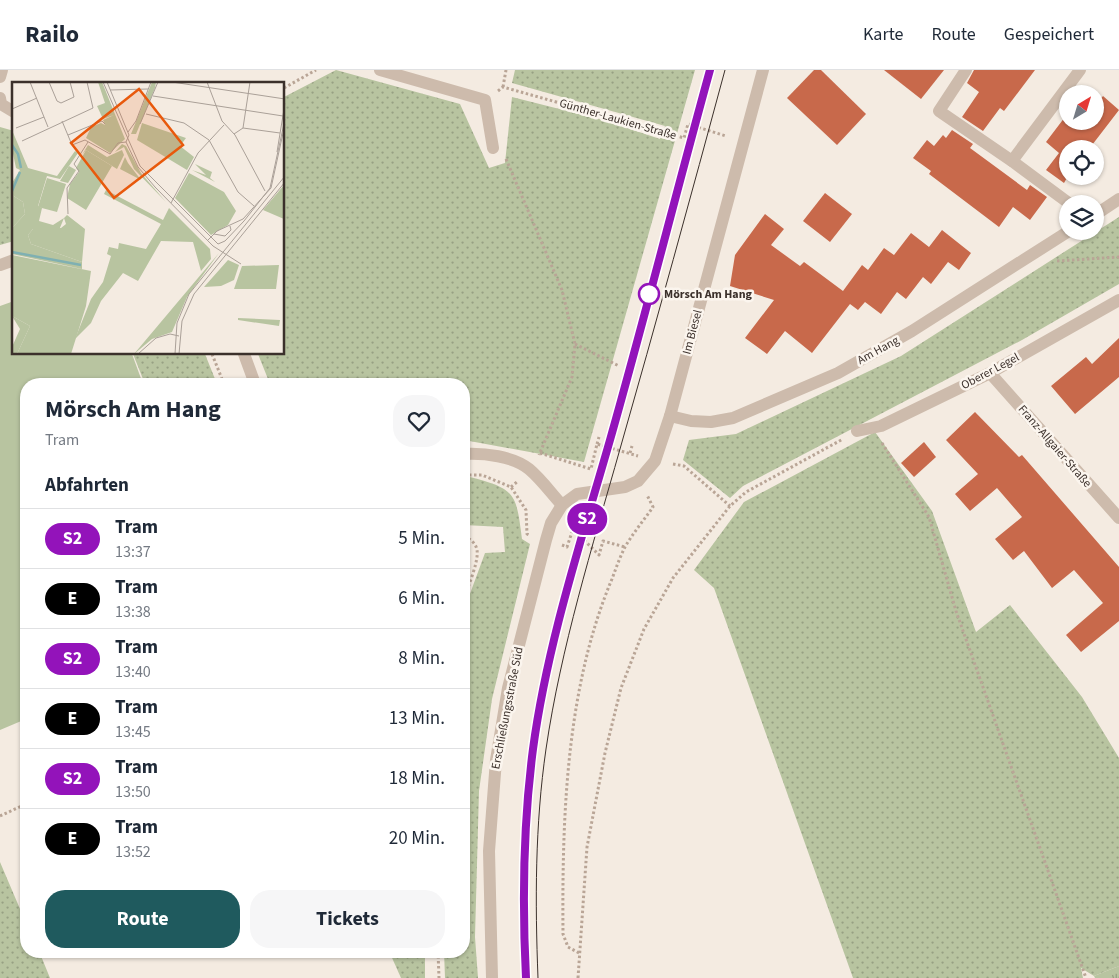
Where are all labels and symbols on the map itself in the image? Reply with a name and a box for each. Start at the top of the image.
inset map [12,82,285,355]
north arrow [1059,85,1104,130]
street label: Günther-Laukien-Straße [557,95,678,144]
marker: Mörsch Am Hang [638,283,660,305]
place label: Mörsch Am Hang [664,286,753,303]
street label: Im Biesel [678,308,707,356]
street label: Am Hang [854,332,902,369]
street label: Oberer Legel [958,349,1022,394]
street label: Franz-Allgaier-Straße [1014,401,1095,491]
line badge: S2 [564,503,610,535]
street label: Erschließungsstraße Süd [487,646,528,771]

